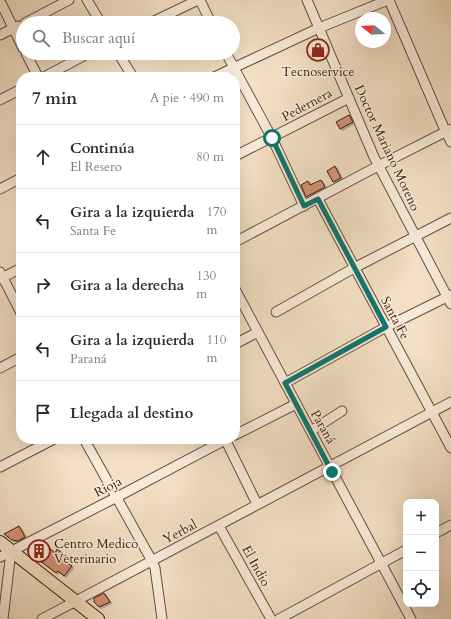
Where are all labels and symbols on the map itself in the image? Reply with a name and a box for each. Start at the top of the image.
north arrow [355,12,391,48]
shop icon: Tecnoservice [305,37,331,63]
place label: Tecnoservice [282,63,355,81]
street label: Doctor Mariano Moreno [350,82,424,214]
street label: Pedernera [279,84,336,126]
route start [263,129,281,147]
street label: Santa Fe [376,293,414,343]
street label: Paraná [306,407,340,448]
route end [323,463,341,481]
street label: Rioja [91,472,125,502]
street label: Yerbal [160,515,201,548]
place label: Centro Medico Veterinario [54,535,138,568]
building icon: Centro Medico Veterinario [26,538,52,564]
street label: El Indio [237,542,275,590]

